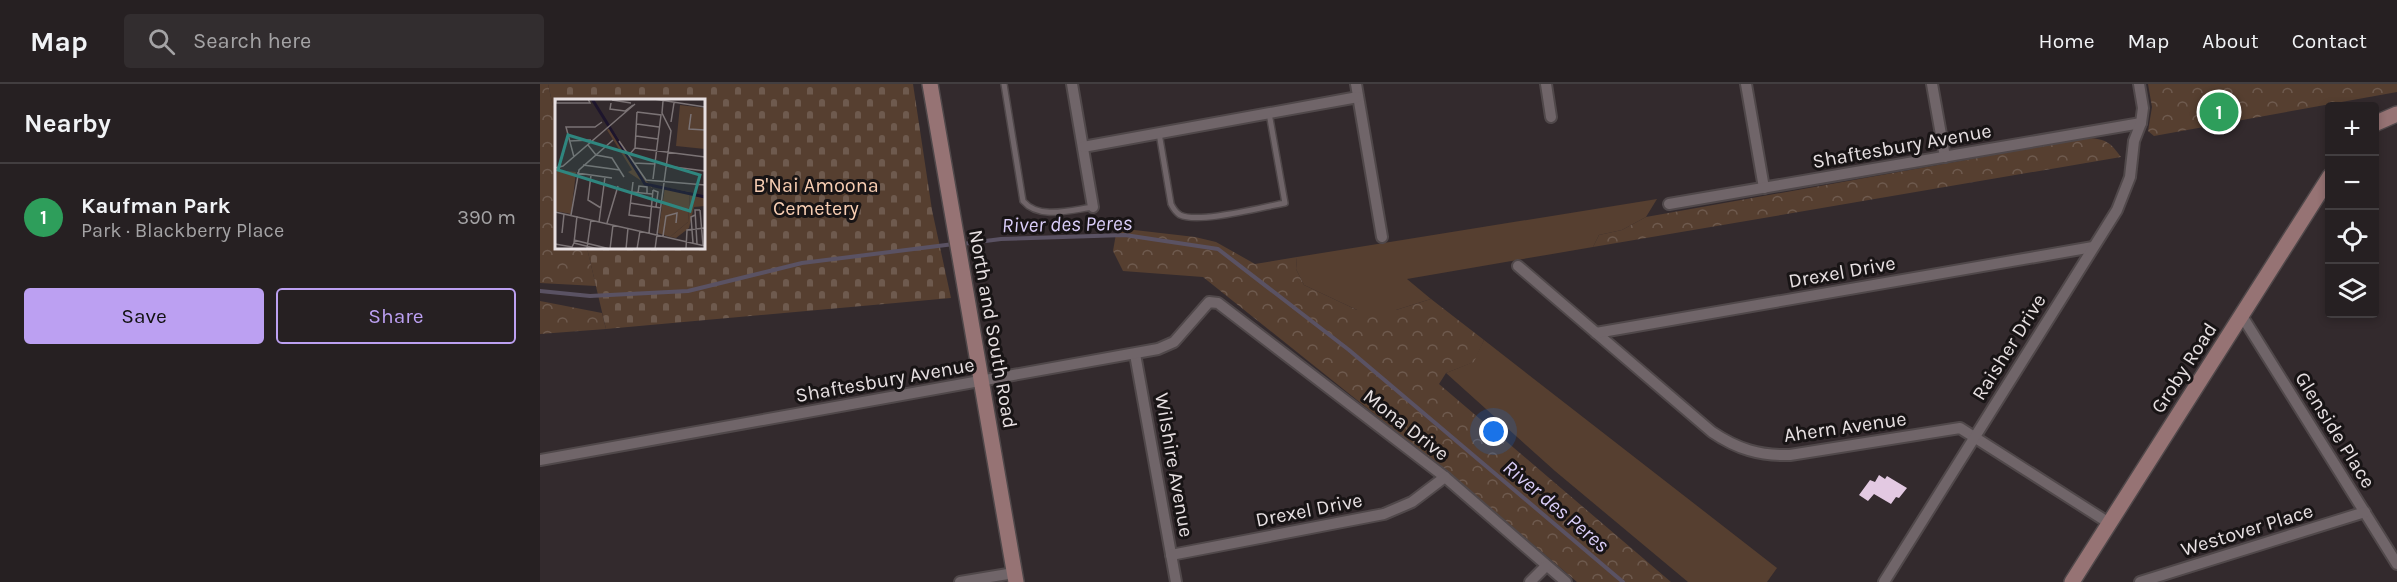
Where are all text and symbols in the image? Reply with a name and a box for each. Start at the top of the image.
search box [124,14,544,68]
text: Map [30,25,88,58]
icon: search [145,25,178,58]
text: Search here [193,28,311,54]
text: Home [2039,29,2095,53]
text: Map [2128,29,2169,53]
text: About [2202,29,2259,53]
text: Contact [2292,29,2367,53]
pin: 1 [2200,90,2238,135]
inset map [555,99,705,249]
map controls [2325,102,2379,318]
button: + [2325,102,2379,156]
text: Nearby [24,108,111,139]
street label: Shaftesbury Avenue [1811,119,1993,173]
button: − [2325,156,2379,210]
park label: B'Nai Amoona Cemetery [753,174,879,220]
text: Kaufman Park [81,193,230,219]
text: 1 [40,206,47,229]
text: 390 m [457,206,516,229]
button: locate [2325,210,2379,264]
water label: River des Peres [1001,211,1133,237]
text: Park · Blackberry Place [81,219,284,242]
street label: North and South Road [964,228,1022,430]
street label: Drexel Drive [1787,251,1897,293]
button: layers [2325,264,2379,318]
button: Save [24,288,264,344]
button: Share [276,288,516,344]
street label: Raisher Drive [1967,290,2051,404]
street label: Groby Road [2146,319,2222,417]
street label: Shaftesbury Avenue [794,353,976,407]
street label: Glenside Place [2290,368,2380,492]
street label: Mona Drive [1359,384,1453,466]
street label: Wilshire Avenue [1150,391,1198,539]
street label: Ahern Avenue [1782,407,1908,447]
your location [1479,417,1508,446]
water label: River des Peres [1498,455,1614,557]
street label: Drexel Drive [1254,488,1364,532]
street label: Westover Place [2178,499,2316,561]

